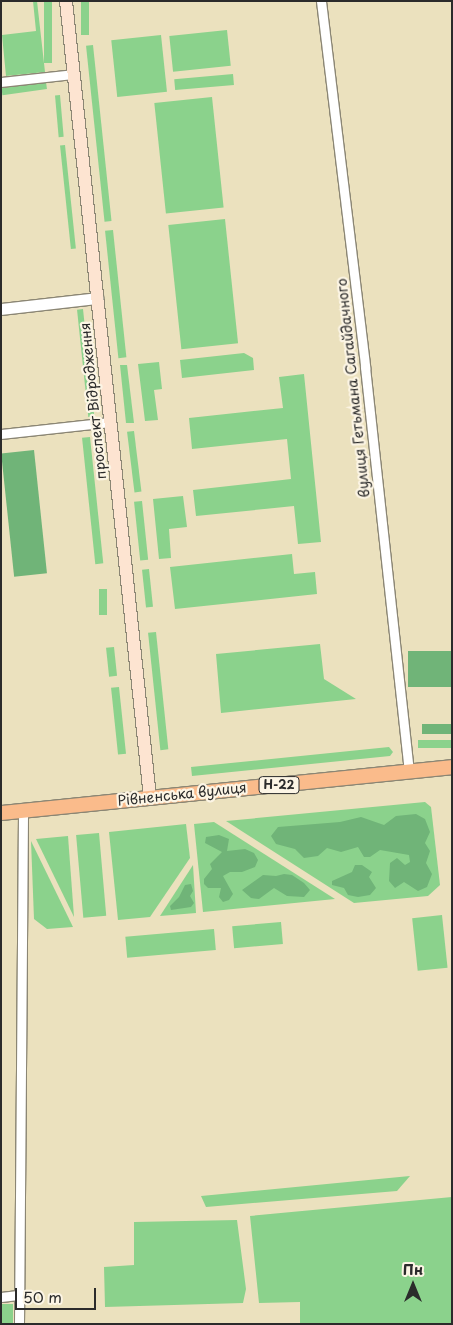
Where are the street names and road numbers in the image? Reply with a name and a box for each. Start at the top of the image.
street label: вулиця Гетьмана Сагайдачного [333,277,373,499]
street label: проспект Відродження [76,322,110,480]
road number: Н-22 [258,776,300,794]
street label: Рівненська вулиця [116,779,248,809]

